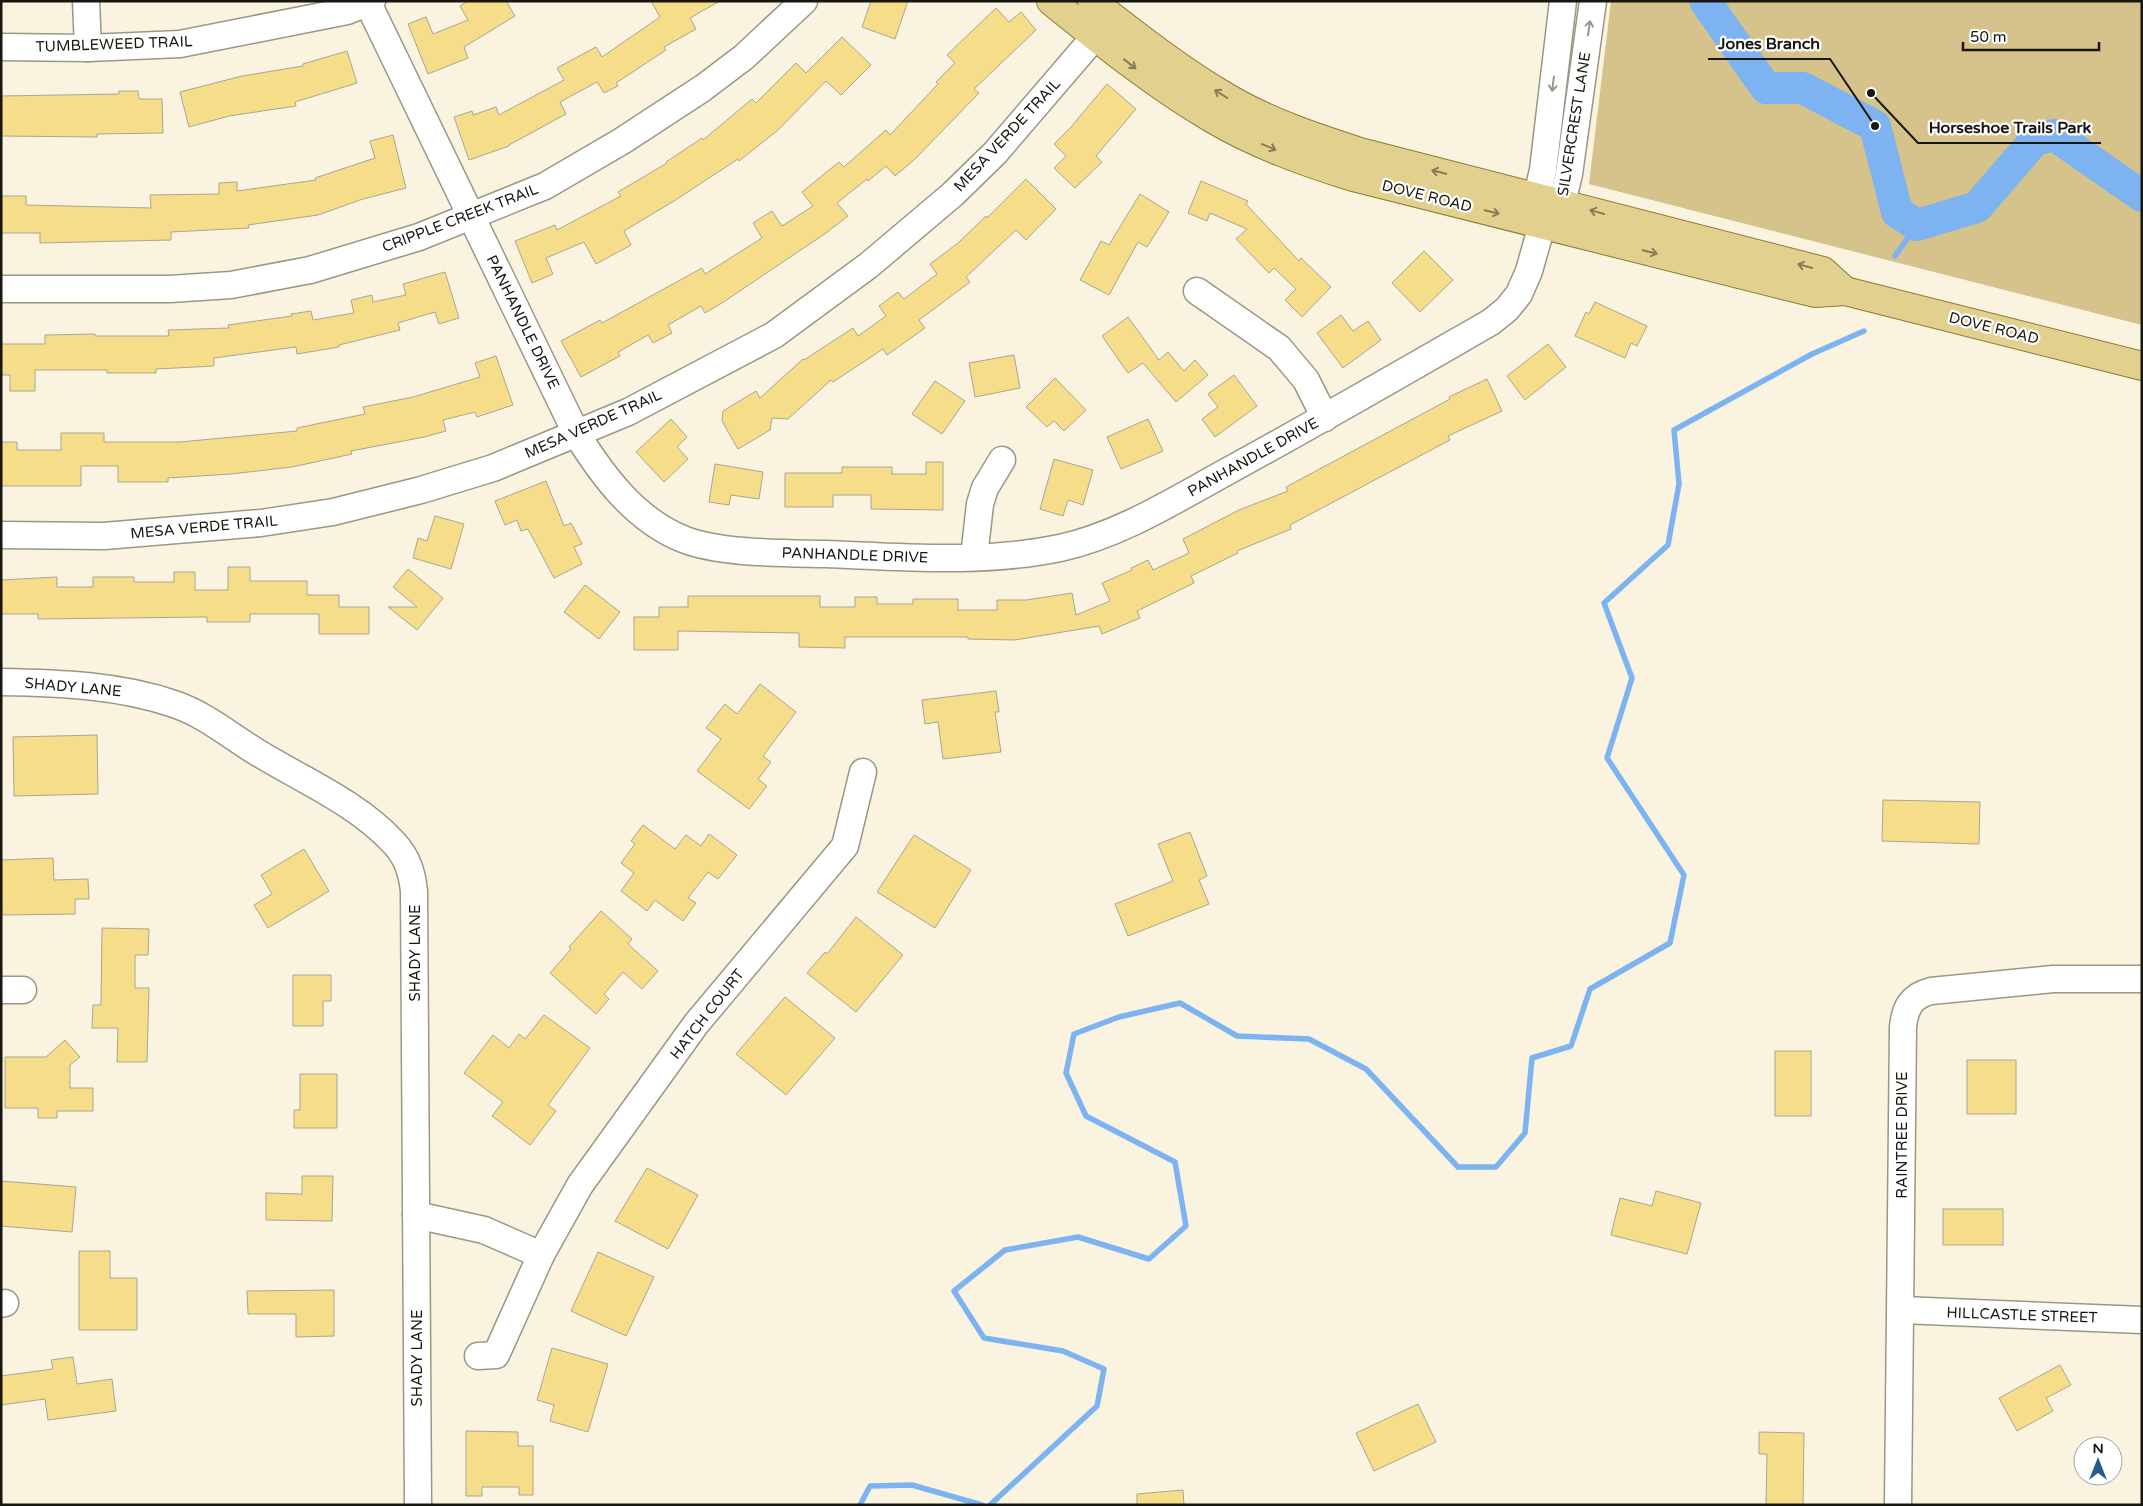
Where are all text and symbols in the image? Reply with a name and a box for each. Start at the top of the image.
scale bar [1963,20,2099,52]
one-way arrow [1584,21,1594,37]
callout: Jones Branch [1708,28,1830,59]
text: 50 m [1970,28,2007,46]
street label: TUMBLEWEED TRAIL [35,32,193,56]
text: Jones Branch [1717,34,1820,54]
street label: SILVERCREST LANE [1554,51,1594,197]
one-way arrow [1123,58,1136,69]
street label: MESA VERDE TRAIL [950,75,1064,195]
one-way arrow [1548,76,1558,92]
one-way arrow [1215,89,1229,99]
callout: Horseshoe Trails Park [1918,112,2101,143]
text: Horseshoe Trails Park [1929,118,2092,138]
one-way arrow [1261,143,1276,152]
one-way arrow [1432,167,1448,176]
street label: DOVE ROAD [1380,176,1474,216]
street label: CRIPPLE CREEK TRAIL [379,180,541,256]
one-way arrow [1589,207,1605,217]
one-way arrow [1484,208,1500,217]
one-way arrow [1641,248,1657,257]
street label: PANHANDLE DRIVE [483,252,563,392]
one-way arrow [1797,261,1813,271]
street label: DOVE ROAD [1947,308,2041,348]
street label: MESA VERDE TRAIL [522,386,664,462]
street label: PANHANDLE DRIVE [1184,414,1322,500]
street label: MESA VERDE TRAIL [130,512,279,542]
street label: PANHANDLE DRIVE [781,543,929,567]
street label: SHADY LANE [24,674,122,700]
street label: SHADY LANE [406,904,424,1002]
street label: HATCH COURT [666,965,748,1063]
street label: RAINTREE DRIVE [1893,1071,1911,1199]
street label: HILLCASTLE STREET [1946,1303,2098,1327]
street label: SHADY LANE [408,1309,426,1407]
north arrow [2073,1436,2123,1486]
text: N [2092,1440,2104,1457]

